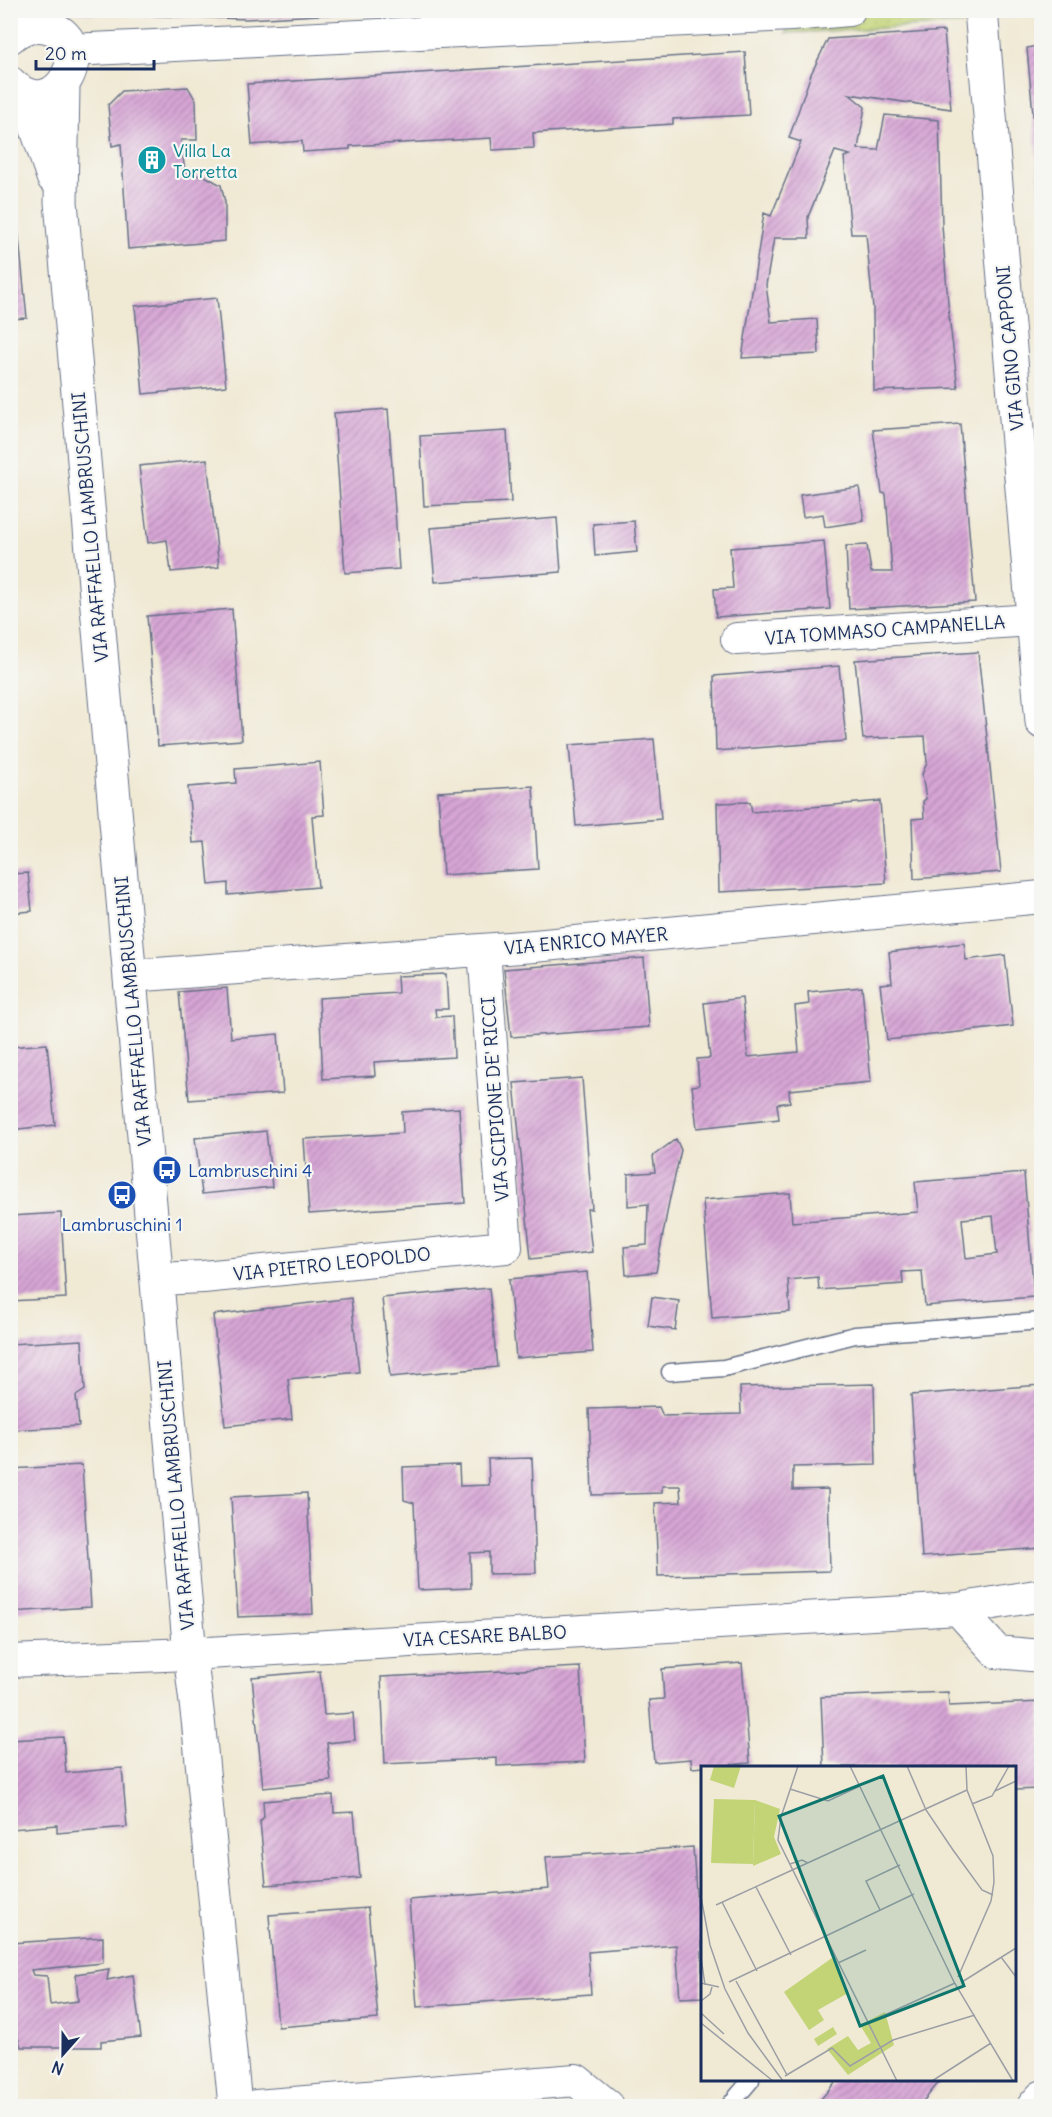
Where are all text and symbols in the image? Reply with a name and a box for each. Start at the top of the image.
scale bar [36,33,154,71]
text: 20 m [45,42,87,65]
place label: Villa La Torretta [173,139,238,183]
building icon: Villa La Torretta [136,144,168,176]
street label: VIA GINO CAPPONI [991,264,1029,432]
street label: VIA RAFFAELLO LAMBRUSCHINI [67,391,113,663]
street label: VIA TOMMASO CAMPANELLA [764,610,1006,650]
street label: VIA RAFFAELLO LAMBRUSCHINI [110,875,156,1147]
street label: VIA ENRICO MAYER [503,922,669,960]
street label: VIA SCIPIONE DE' RICCI [476,996,514,1202]
bus stop icon: Lambruschini 4 [151,1154,183,1186]
place label: Lambruschini 4 [188,1159,312,1182]
bus stop icon: Lambruschini 1 [106,1179,138,1211]
place label: Lambruschini 1 [61,1213,183,1236]
street label: VIA PIETRO LEOPOLDO [232,1242,432,1286]
street label: VIA RAFFAELLO LAMBRUSCHINI [153,1359,199,1631]
street label: VIA CESARE BALBO [403,1620,567,1652]
inset map [701,1766,1016,2081]
north arrow [33,2024,93,2084]
text: N [49,2057,66,2079]

